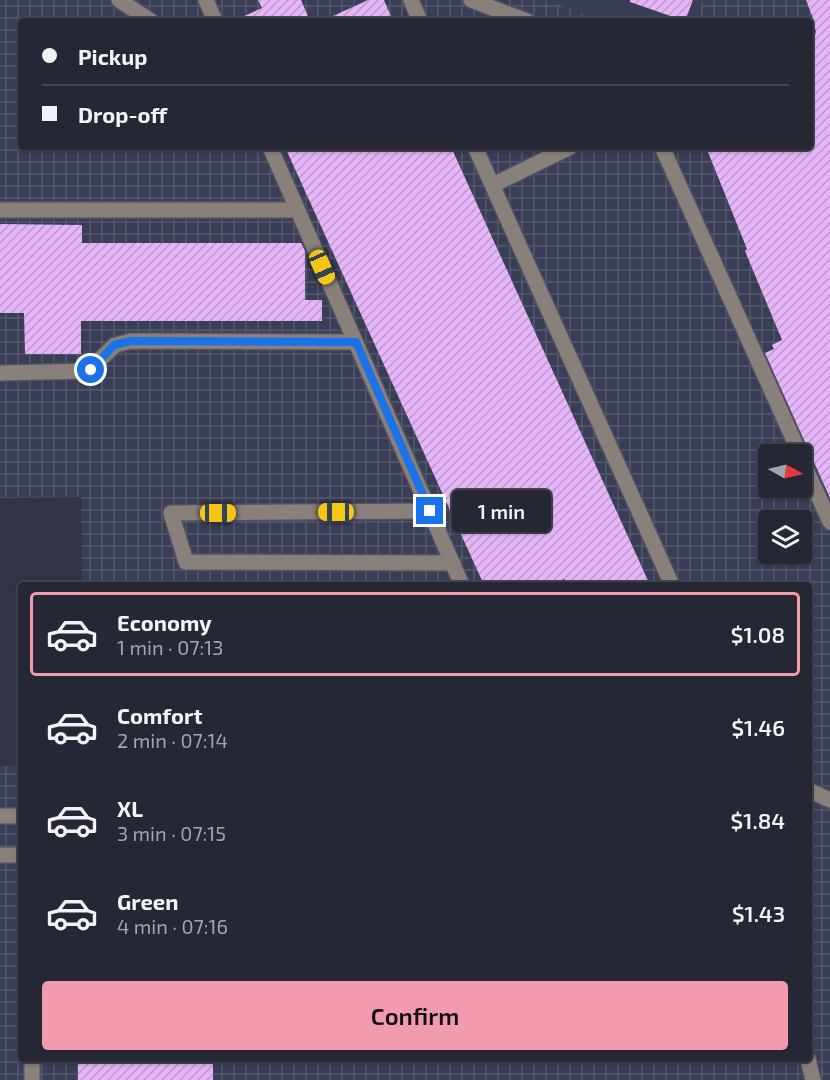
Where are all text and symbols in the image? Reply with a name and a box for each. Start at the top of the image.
text: Pickup [78,43,147,69]
text: Drop-off [78,101,167,127]
car [306,247,338,287]
route start [77,356,104,383]
north arrow [758,444,812,498]
map controls [758,444,812,564]
callout: 1 min [451,490,550,532]
route end [416,497,443,524]
text: 1 min [478,499,525,523]
car [318,503,354,521]
car [200,504,236,522]
button: layers [758,510,812,564]
icon: car [45,607,99,661]
text: Economy [117,609,212,635]
text: $1.08 [731,621,785,647]
text: 1 min · 07:13 [117,635,223,659]
icon: car [45,700,99,754]
text: Comfort [117,702,202,728]
text: $1.46 [731,714,785,740]
text: 2 min · 07:14 [117,728,228,752]
icon: car [45,793,99,847]
text: XL [117,795,143,821]
text: $1.84 [731,807,785,833]
text: 3 min · 07:15 [117,821,226,845]
icon: car [45,886,99,940]
text: Green [117,888,179,914]
text: $1.43 [732,900,785,926]
text: 4 min · 07:16 [117,914,228,938]
button: Confirm [42,981,788,1050]

